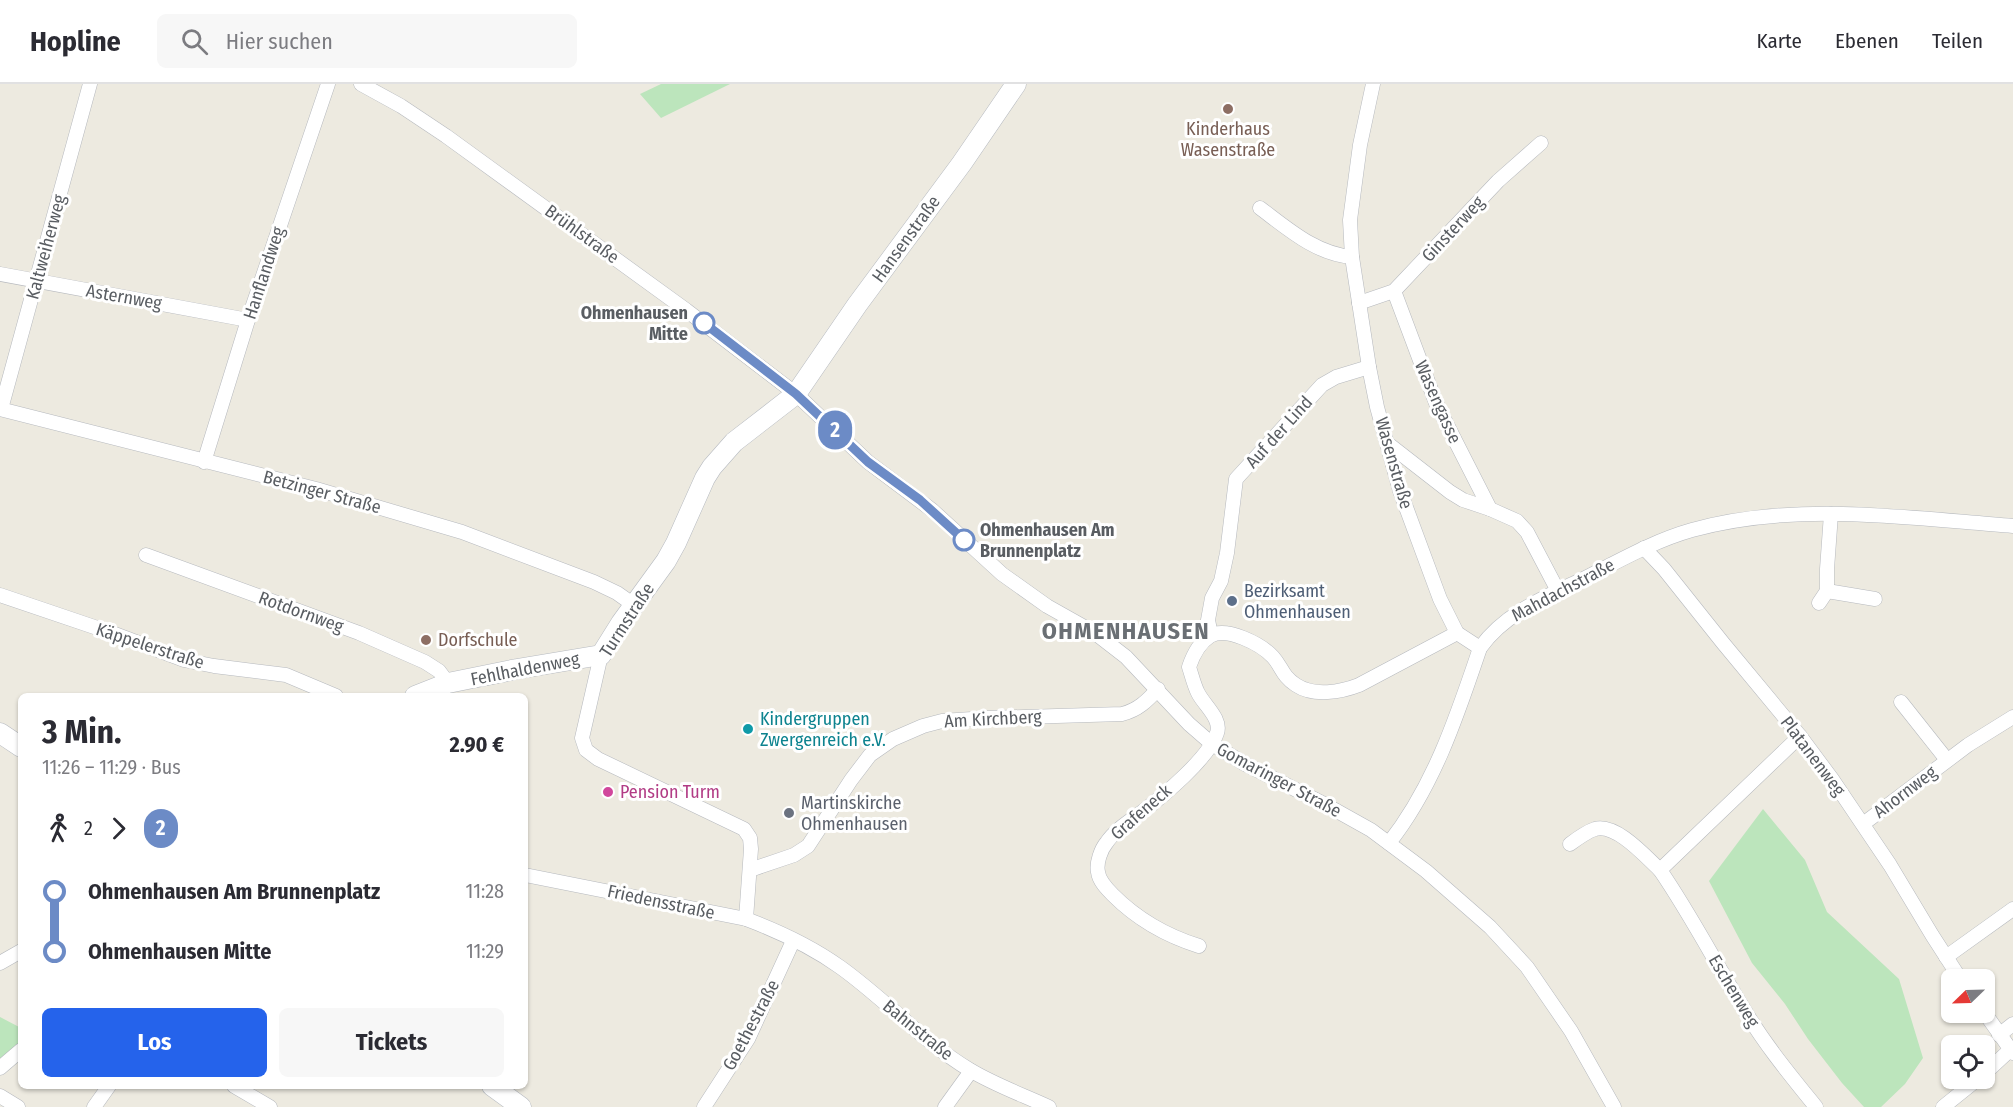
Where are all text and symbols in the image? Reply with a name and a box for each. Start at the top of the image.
search box [157,14,577,68]
text: Hopline [30,25,121,58]
icon: search [178,25,211,58]
text: Hier suchen [226,28,333,55]
text: Karte [1756,28,1802,54]
text: Ebenen [1835,28,1899,54]
text: Teilen [1932,28,1983,54]
marker: Kinderhaus Wasenstraße [1221,102,1235,116]
place label: Kinderhaus Wasenstraße [1181,118,1275,161]
street label: Hansenstraße [867,191,945,287]
street label: Ginsterweg [1417,191,1489,266]
street label: Kaltweiherweg [21,192,71,302]
street label: Brühlstraße [541,200,624,268]
street label: Hanflandweg [239,223,289,322]
street label: Asternweg [84,280,164,315]
place label: Ohmenhausen Mitte [581,302,688,345]
marker: Ohmenhausen Mitte [693,312,715,334]
street label: Wasengasse [1410,357,1466,447]
street label: Auf der Lind [1241,391,1317,473]
line badge: 2 [816,410,854,450]
street label: Wasenstraße [1370,415,1418,511]
text: 2 [830,417,840,443]
street label: Betzinger Straße [261,466,383,518]
place label: Ohmenhausen Am Brunnenplatz [980,519,1114,562]
marker: Ohmenhausen Am Brunnenplatz [953,529,975,551]
street label: Mahdachstraße [1508,554,1618,626]
street label: Turmstraße [595,579,659,661]
place label: Bezirksamt Ohmenhausen [1244,580,1351,623]
street label: Rotdornweg [256,587,347,638]
marker: Bezirksamt Ohmenhausen [1225,594,1239,608]
district label: OHMENHAUSEN [1042,617,1210,645]
street label: Käppelerstraße [93,618,207,674]
place label: Dorfschule [438,629,518,651]
marker: Dorfschule [419,633,433,647]
street label: Fehlhaldenweg [469,648,582,690]
street label: Am Kirchberg [944,705,1043,733]
place label: Kindergruppen Zwergenreich e.V. [760,708,886,751]
text: 3 Min. [42,712,122,752]
street label: Platanenweg [1776,712,1850,801]
marker: Kindergruppen Zwergenreich e.V. [741,722,755,736]
text: 2.90 € [450,731,504,758]
street label: Gomaringer Straße [1213,738,1345,822]
text: 11:26 – 11:29 · Bus [42,755,181,779]
street label: Ahornweg [1869,761,1941,823]
street label: Grafeneck [1106,779,1176,844]
place label: Pension Turm [620,781,720,803]
marker: Pension Turm [601,785,615,799]
place label: Martinskirche Ohmenhausen [801,792,908,835]
marker: Martinskirche Ohmenhausen [782,806,796,820]
icon: walk [42,812,75,845]
icon: forward [102,812,135,845]
text: 2 [156,815,166,841]
text: 2 [84,816,93,840]
text: Ohmenhausen Am Brunnenplatz [88,878,380,905]
text: 11:28 [466,879,504,903]
street label: Friedensstraße [605,880,717,924]
text: Ohmenhausen Mitte [88,938,271,965]
text: 11:29 [466,939,504,963]
street label: Eschenweg [1704,951,1765,1032]
north arrow [1941,969,1995,1023]
map controls [1941,969,1995,1089]
street label: Goethestraße [718,976,784,1074]
street label: Bahnstraße [878,995,958,1065]
button: Los [42,1008,267,1077]
button: Tickets [279,1008,504,1077]
button: locate [1941,1035,1995,1089]

